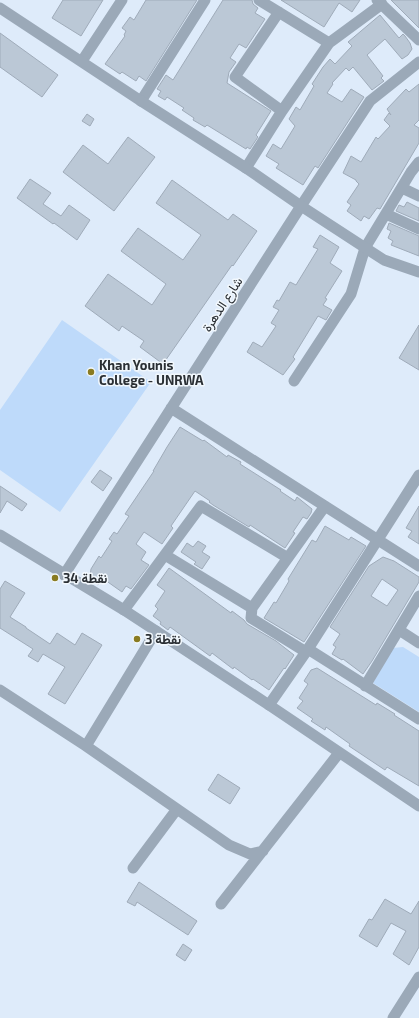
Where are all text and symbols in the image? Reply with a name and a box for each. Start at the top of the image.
street label: شارع الدهرة [198,274,247,335]
place label: Khan Younis College - UNRWA [99,357,204,388]
marker: Khan Younis College - UNRWA [86,367,96,377]
place label: نقطة 34 [63,570,108,586]
marker: نقطة 34 [50,573,60,583]
place label: نقطة 3 [145,631,181,647]
marker: نقطة 3 [132,634,142,644]

